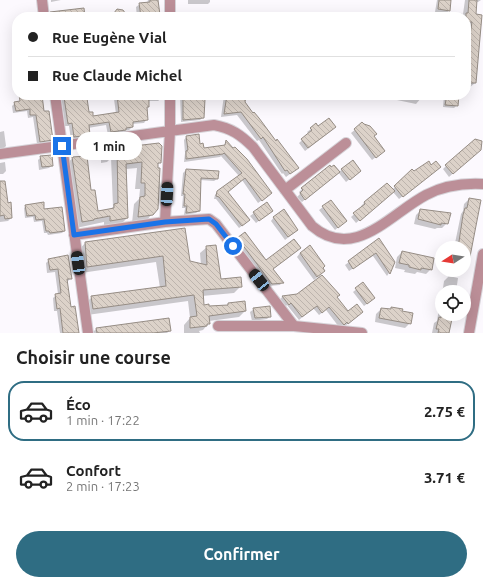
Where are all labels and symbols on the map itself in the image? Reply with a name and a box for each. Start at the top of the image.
callout: 1 min [76,132,142,160]
route end [53,137,71,155]
car [160,182,174,206]
route start [224,237,242,255]
north arrow [435,241,471,277]
car [70,250,86,276]
car [247,267,271,293]

